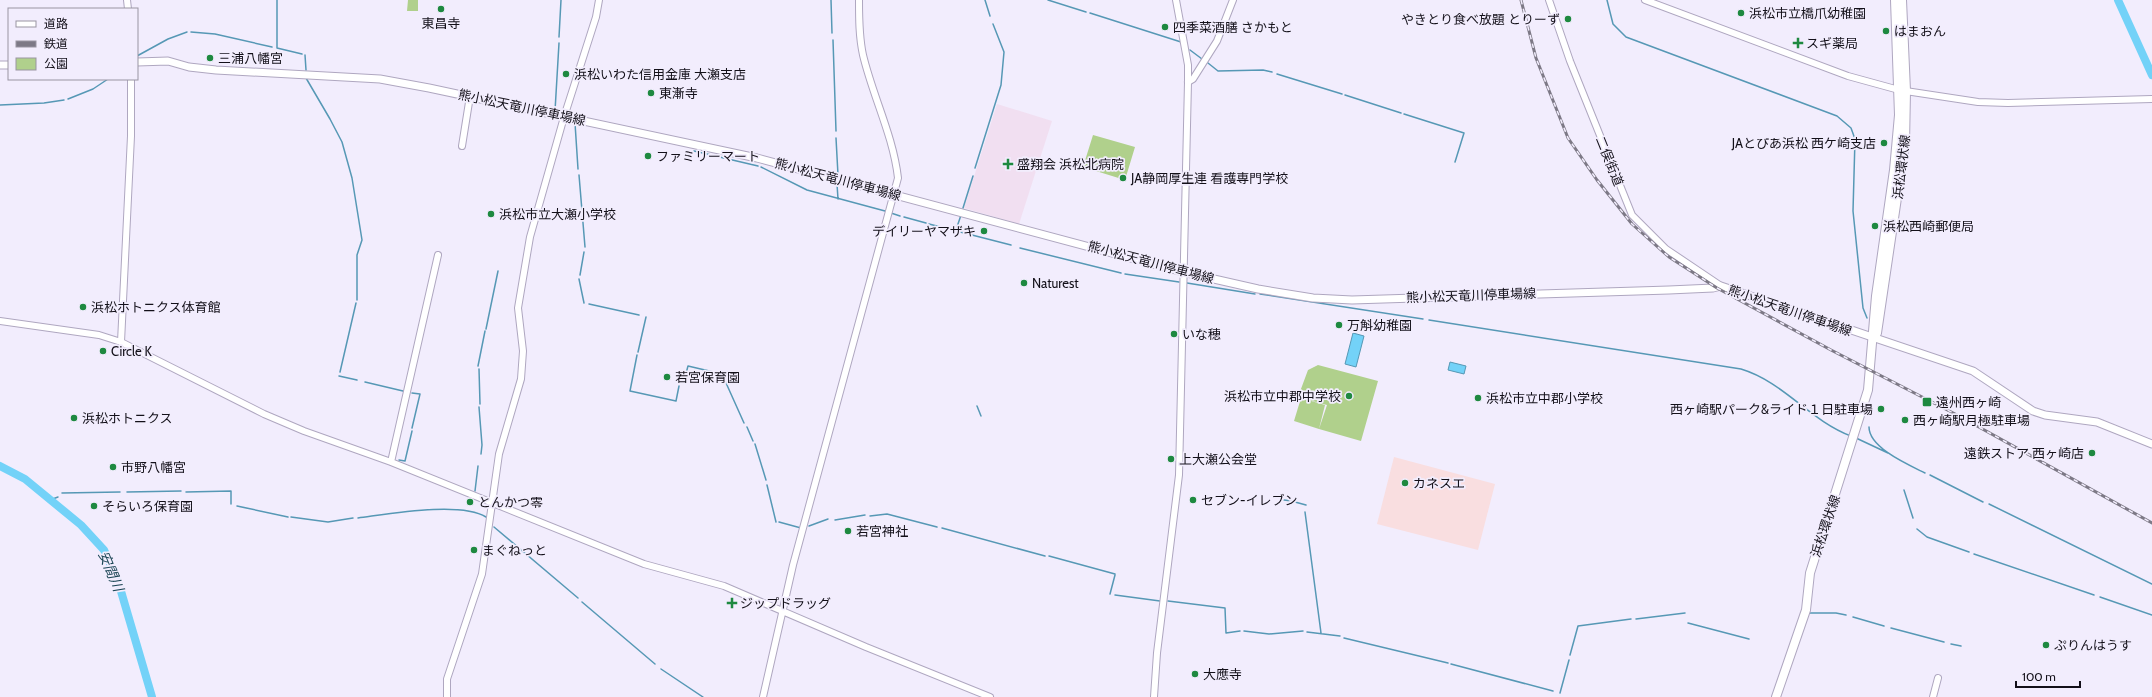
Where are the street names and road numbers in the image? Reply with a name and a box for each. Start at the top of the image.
street label: 熊小松天竜川停車場線 [457,86,587,128]
street label: 二俣街道 [1593,134,1627,188]
street label: 浜松環状線 [1889,134,1913,200]
street label: 熊小松天竜川停車場線 [773,154,903,204]
street label: 熊小松天竜川停車場線 [1086,237,1216,287]
street label: 熊小松天竜川停車場線 [1726,281,1854,339]
street label: 熊小松天竜川停車場線 [1406,285,1536,305]
street label: 浜松環状線 [1807,493,1843,559]

